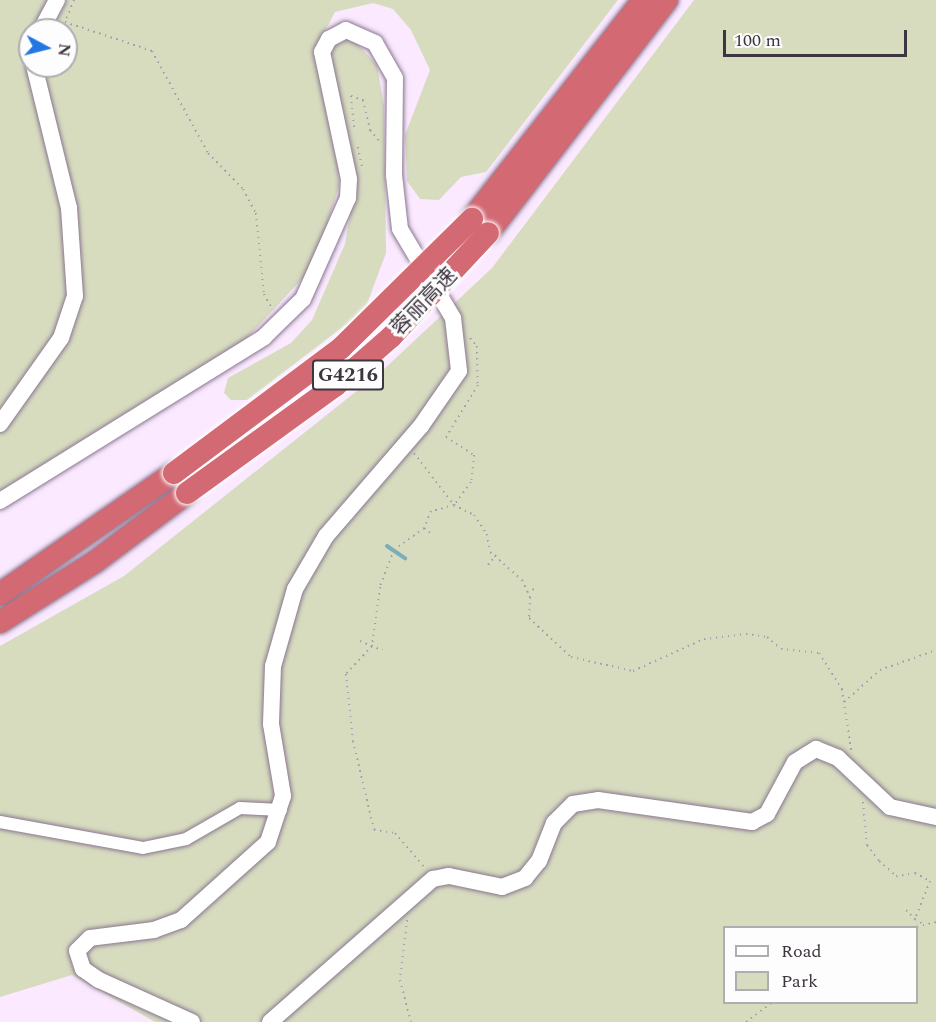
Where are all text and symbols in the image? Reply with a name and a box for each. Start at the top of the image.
north arrow [18,18,78,78]
scale bar [726,18,910,56]
text: 100 m [734,27,781,54]
text: N [51,42,77,58]
street label: 蓉丽高速 [386,263,462,341]
road number: G4216 [312,358,384,392]
legend [723,926,918,1004]
text: Road [781,938,822,965]
text: Park [781,968,818,995]

